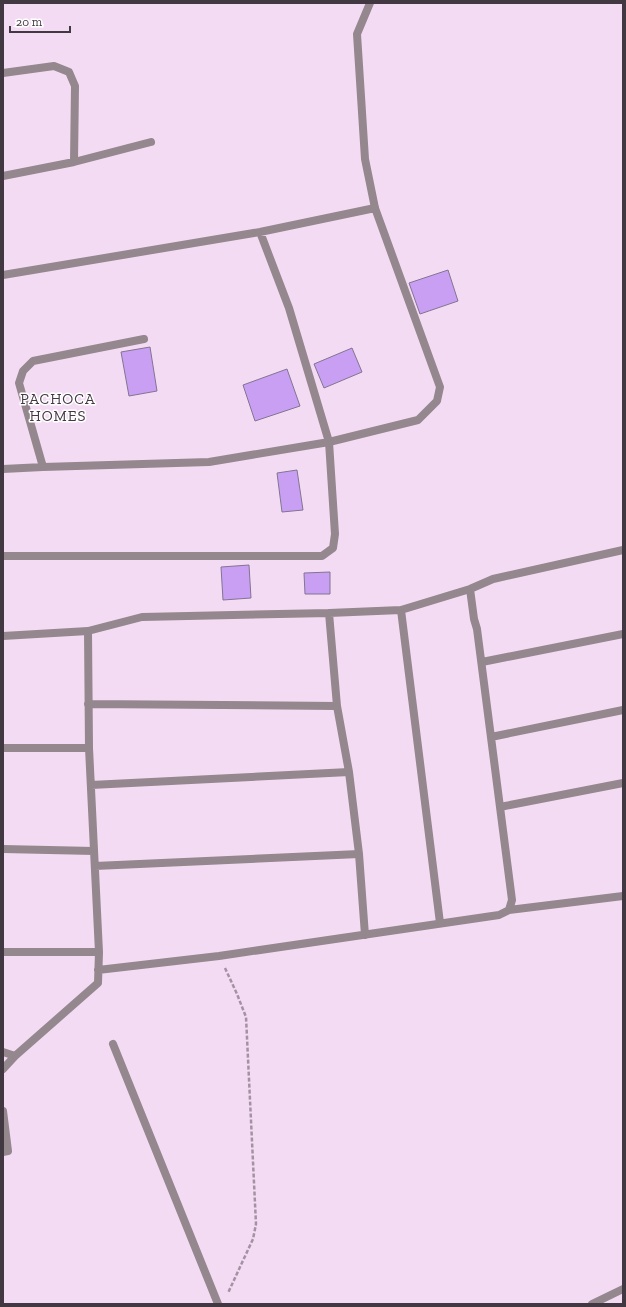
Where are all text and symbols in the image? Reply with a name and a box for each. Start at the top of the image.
scale bar [10,8,70,34]
text: 20 m [16,15,43,29]
district label: PACHOCA HOMES [20,390,96,425]

